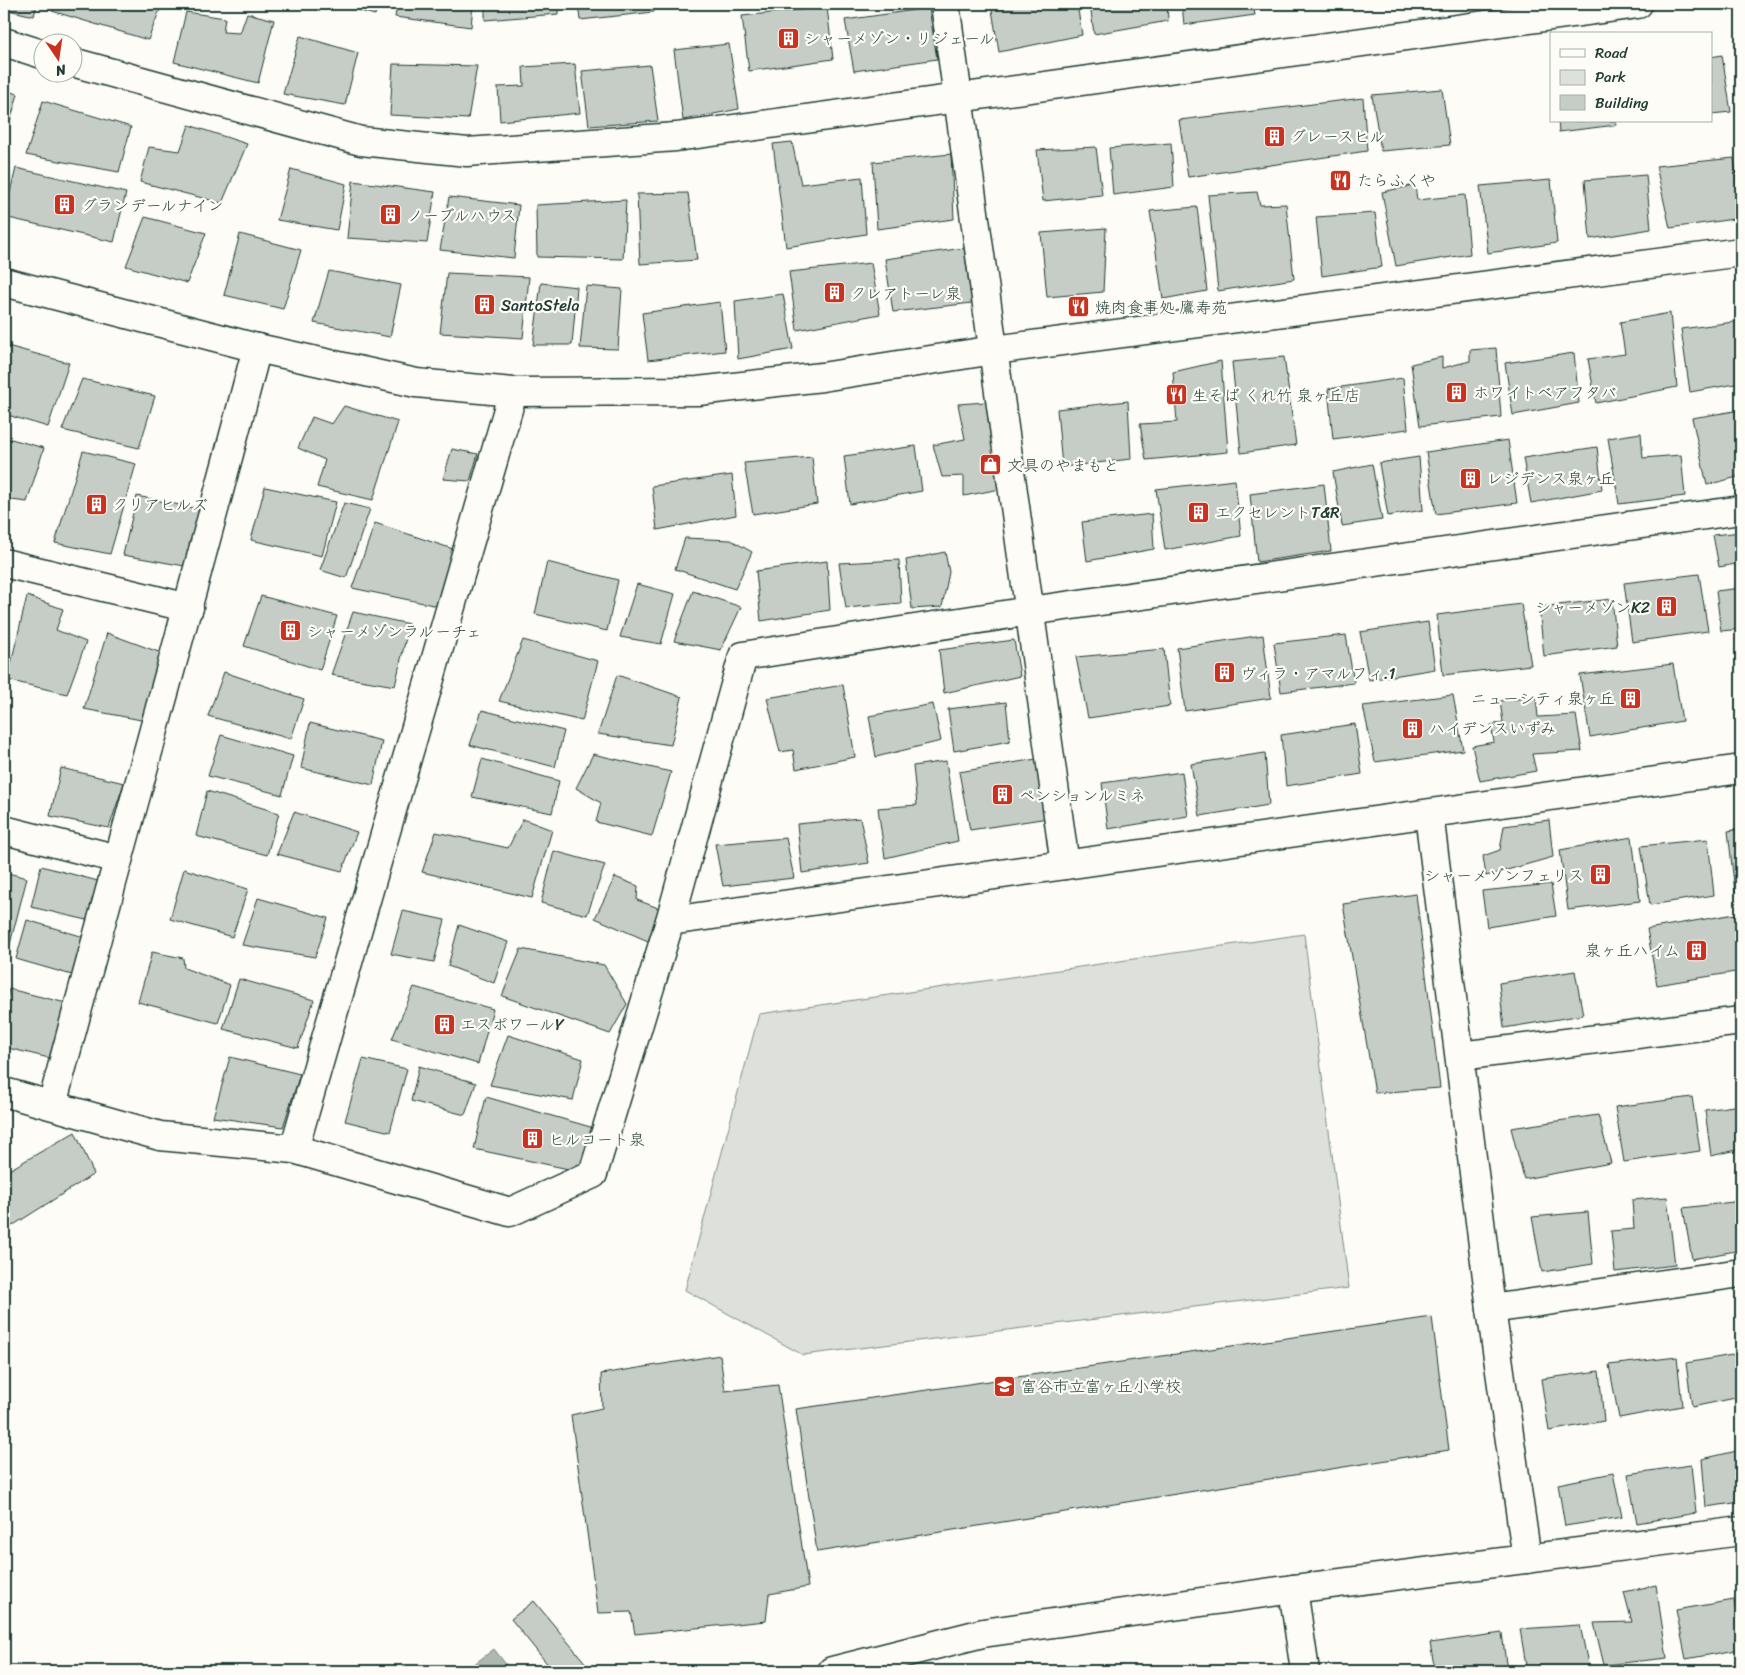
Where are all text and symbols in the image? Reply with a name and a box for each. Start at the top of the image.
place label: シャーメゾン・リジェール [804,24,995,53]
building icon: シャーメゾン・リジェール [776,26,800,50]
north arrow [32,32,82,82]
legend [1550,32,1712,122]
text: Road [1595,40,1628,66]
text: N [53,57,69,84]
text: Park [1595,64,1626,90]
text: Building [1595,90,1649,116]
place label: グレースヒル [1290,122,1385,151]
building icon: グレースヒル [1262,124,1286,148]
place label: たらふくや [1357,166,1436,195]
restaurant icon: たらふくや [1329,168,1353,192]
place label: グランデールナイン [81,191,223,220]
building icon: グランデールナイン [53,193,77,217]
place label: ノーブルハウス [407,201,517,230]
building icon: ノーブルハウス [379,203,403,227]
place label: クレアトーレ泉 [850,279,961,308]
building icon: クレアトーレ泉 [822,281,846,305]
place label: SantoStela [501,291,580,320]
building icon: SantoStela [473,293,497,317]
place label: 焼肉食事処 鷹寿苑 [1095,293,1227,322]
restaurant icon: 焼肉食事処 鷹寿苑 [1067,295,1091,319]
place label: ホワイトベアフタバ [1473,378,1617,407]
building icon: ホワイトベアフタバ [1445,380,1469,404]
place label: 生そば くれ竹 泉ヶ丘店 [1192,381,1360,410]
restaurant icon: 生そば くれ竹 泉ヶ丘店 [1164,383,1188,407]
place label: 文具のやまもと [1007,451,1119,480]
shop icon: 文具のやまもと [979,453,1003,477]
place label: レジデンス泉ヶ丘 [1487,464,1615,493]
building icon: レジデンス泉ヶ丘 [1459,466,1483,490]
place label: クリアヒルズ [112,490,208,519]
building icon: クリアヒルズ [84,492,108,516]
place label: エクセレントT&R [1215,498,1340,527]
building icon: エクセレントT&R [1187,500,1211,524]
place label: シャーメゾンK2 [1535,593,1650,622]
building icon: シャーメゾンK2 [1654,595,1678,619]
place label: シャーメゾンラルーチェ [307,617,481,646]
building icon: シャーメゾンラルーチェ [279,619,303,643]
place label: ヴィラ・アマルフィ.1 [1240,659,1396,688]
building icon: ヴィラ・アマルフィ.1 [1212,661,1236,685]
place label: ニューシティ泉ヶ丘 [1471,684,1615,713]
building icon: ニューシティ泉ヶ丘 [1619,686,1643,710]
place label: ハイデンスいずみ [1429,714,1556,743]
building icon: ハイデンスいずみ [1401,716,1425,740]
place label: ペンションルミネ [1019,781,1146,810]
building icon: ペンションルミネ [991,783,1015,807]
place label: シャーメゾンフェリス [1424,861,1584,890]
building icon: シャーメゾンフェリス [1588,863,1612,887]
place label: 泉ヶ丘ハイム [1585,936,1680,965]
building icon: 泉ヶ丘ハイム [1684,938,1708,962]
place label: エスポワールY [460,1010,565,1039]
building icon: エスポワールY [432,1012,456,1036]
place label: ヒルコート泉 [549,1125,645,1154]
building icon: ヒルコート泉 [521,1127,545,1151]
place label: 富谷市立富ヶ丘小学校 [1021,1372,1181,1401]
school or university icon: 富谷市立富ヶ丘小学校 [993,1374,1017,1398]

